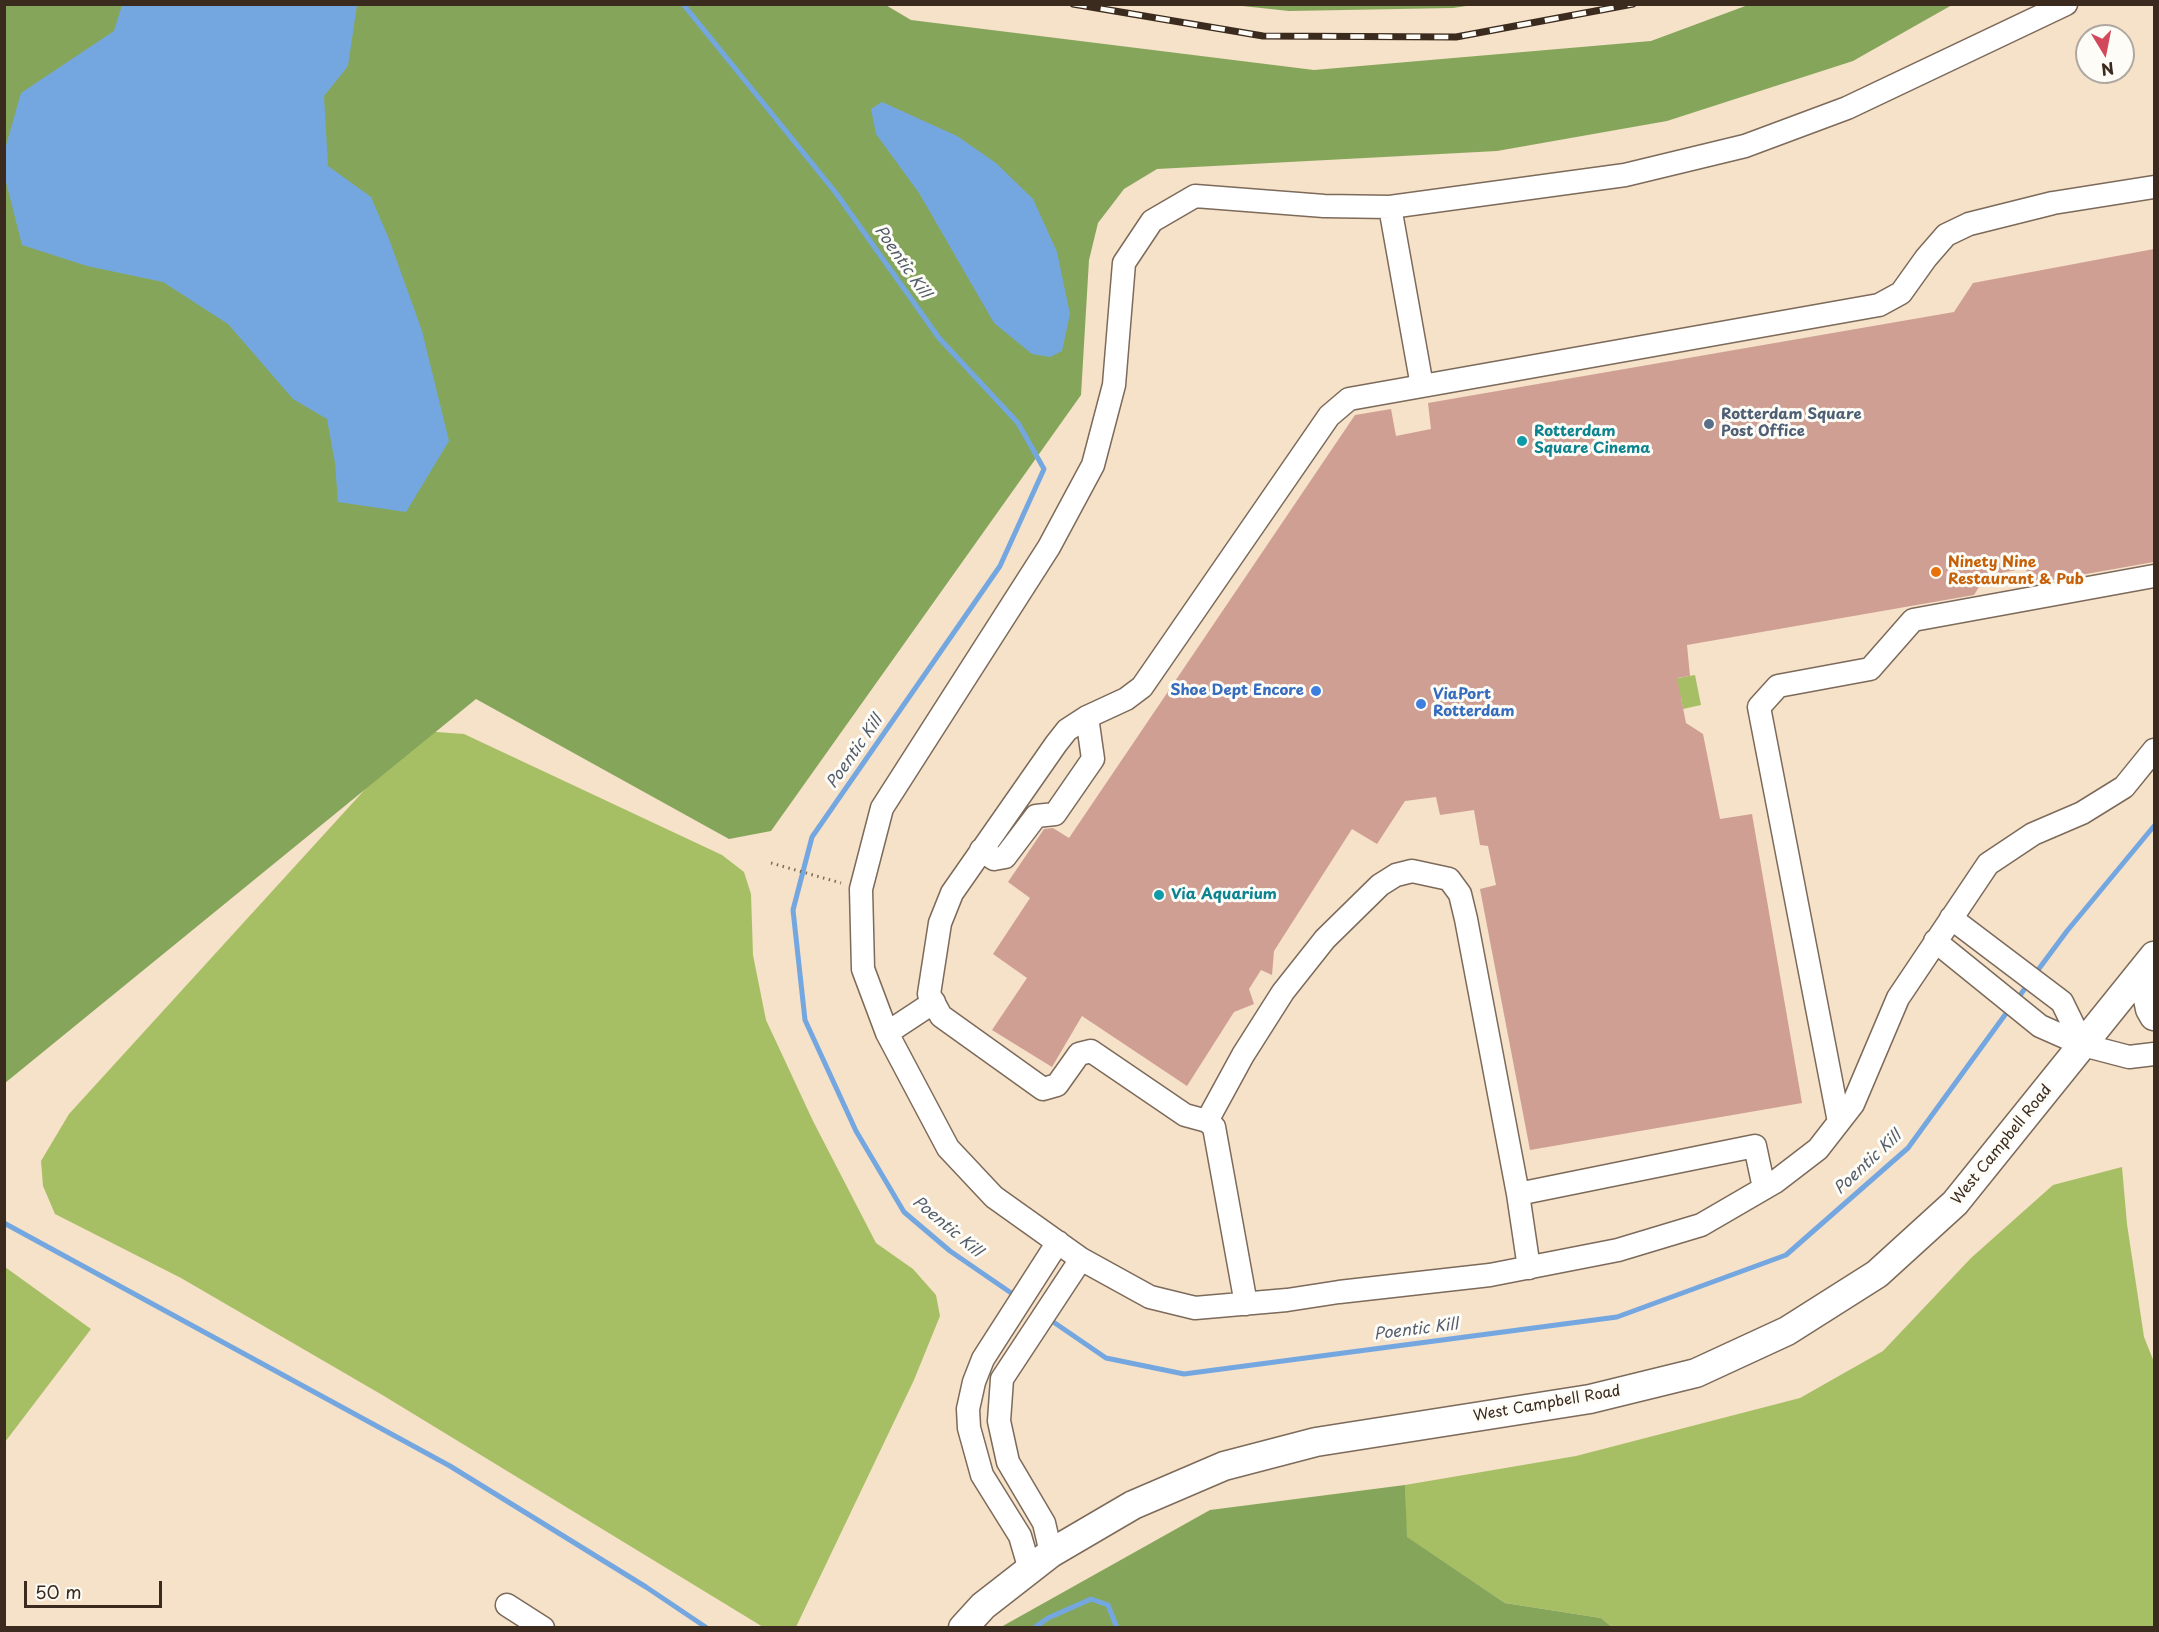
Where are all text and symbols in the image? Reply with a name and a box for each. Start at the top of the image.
north arrow [2075,24,2135,84]
text: N [2099,57,2116,83]
water label: Poentic Kill [870,222,934,302]
place label: Rotterdam Square Post Office [1721,406,1862,441]
marker: Rotterdam Square Post Office [1702,417,1716,431]
place label: Rotterdam Square Cinema [1534,423,1650,458]
marker: Rotterdam Square Cinema [1515,434,1529,448]
place label: Ninety Nine Restaurant & Pub [1948,554,2084,589]
marker: Ninety Nine Restaurant & Pub [1929,565,1943,579]
place label: Shoe Dept Encore [1170,682,1304,700]
marker: Shoe Dept Encore [1309,684,1323,698]
place label: ViaPort Rotterdam [1433,686,1514,721]
marker: ViaPort Rotterdam [1414,697,1428,711]
water label: Poentic Kill [823,712,887,792]
place label: Via Aquarium [1171,886,1277,904]
marker: Via Aquarium [1152,888,1166,902]
street label: West Campbell Road [1948,1081,2056,1209]
water label: Poentic Kill [1831,1127,1905,1199]
water label: Poentic Kill [908,1192,986,1262]
water label: Poentic Kill [1373,1315,1459,1345]
street label: West Campbell Road [1472,1382,1622,1426]
scale bar [27,1569,165,1607]
text: 50 m [35,1578,82,1605]

